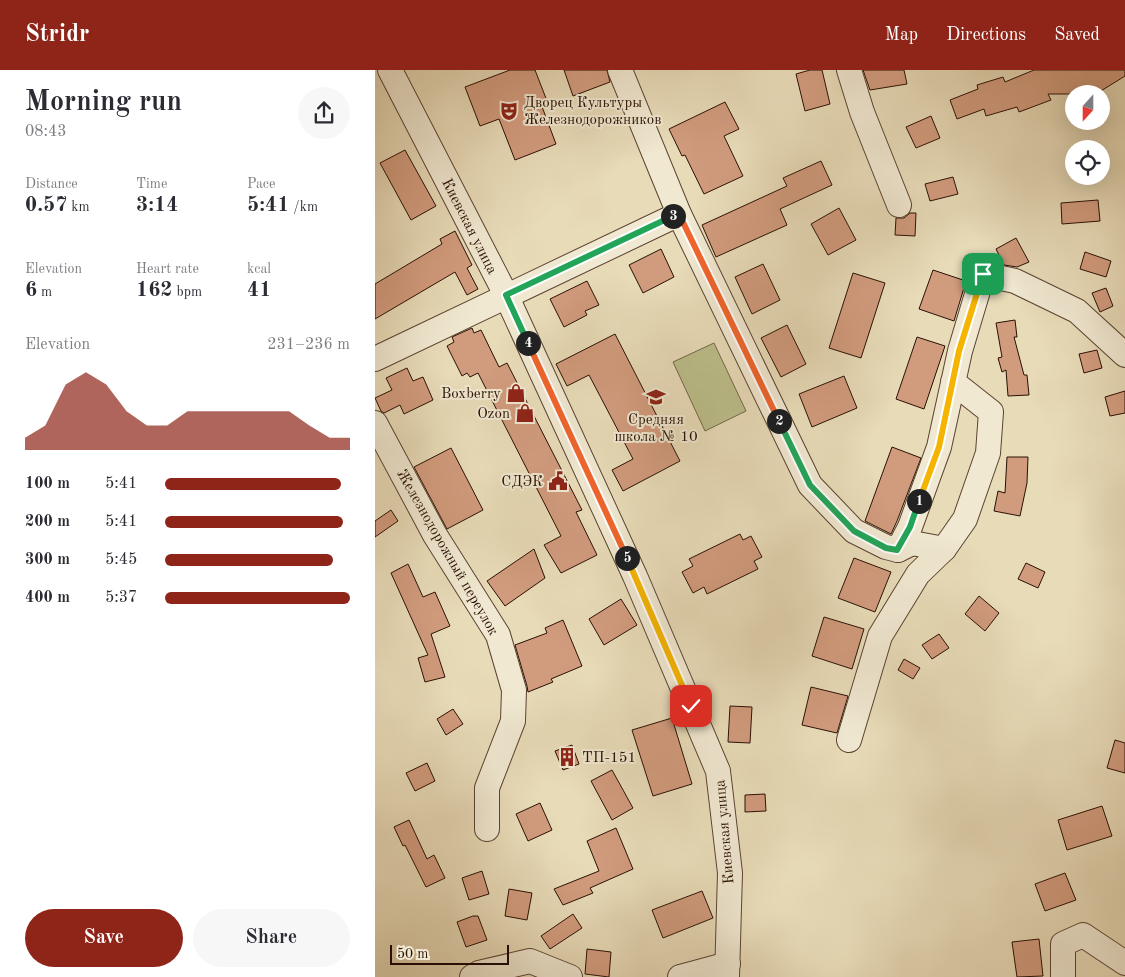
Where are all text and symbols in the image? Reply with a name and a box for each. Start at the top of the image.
text: Stridr [25,23,89,47]
text: Map [885,26,918,44]
text: Directions [946,26,1026,44]
text: Saved [1054,26,1100,44]
north arrow [1065,85,1110,130]
map controls [1065,85,1110,185]
button: share [298,87,350,139]
text: Morning run [25,89,182,117]
place label: Дворец Культуры Железнодорожников [524,96,661,128]
theatre icon: Дворец Культуры Железнодорожников [498,100,520,122]
text: 08:43 [25,124,67,140]
button: locate [1065,140,1110,185]
text: Distance [25,177,78,191]
text: Time [136,177,167,191]
text: Pace [247,177,275,191]
street label: Киевская улица [438,177,499,277]
text: 0.57 [25,195,67,216]
text: 3:14 [136,195,178,216]
text: 5:41 [247,195,289,216]
text: km [67,200,90,214]
text: /km [289,200,318,214]
pin: 3 [661,204,685,228]
text: 3 [669,209,678,223]
pin [962,253,1004,295]
icon: arrive [969,260,997,288]
text: Elevation [25,262,82,276]
text: Heart rate [136,262,199,276]
text: kcal [247,262,271,276]
text: 6 [25,280,37,301]
text: 162 [136,280,173,301]
text: 41 [247,280,271,301]
text: m [37,285,52,299]
text: bpm [173,285,202,299]
pin: 4 [515,330,541,356]
text: 4 [524,336,533,350]
text: Elevation [25,337,90,353]
text: 231–236 m [267,337,350,353]
shop icon: Boxberry [505,382,527,404]
school or university icon: Средняя школа № 10 [645,386,667,408]
place label: Boxberry [441,387,501,402]
shop icon: Ozon [514,402,536,424]
place label: Ozon [477,407,510,422]
pin: 2 [767,408,791,434]
place label: Средняя школа № 10 [614,413,698,445]
text: 2 [775,414,784,428]
street label: Железнодорожный переулок [393,467,501,639]
public building icon: СДЭК [547,470,569,492]
place label: СДЭК [501,475,543,490]
text: 100 m [25,476,70,492]
text: 5:41 [105,476,137,492]
pin: 1 [907,488,931,514]
text: 1 [915,494,924,508]
text: 200 m [25,514,70,530]
text: 5:41 [105,514,137,530]
pin: 5 [615,546,639,570]
text: 5 [623,551,632,565]
text: 300 m [25,552,70,568]
text: 5:45 [105,552,137,568]
text: 400 m [25,590,70,606]
text: 5:37 [105,590,137,606]
pin [670,685,712,727]
icon: check [677,692,705,720]
building icon: ТП-151 [556,746,578,768]
place label: ТП-151 [582,751,636,766]
street label: Киевская улица [713,778,738,885]
button: Save [25,909,183,967]
button: Share [193,909,350,967]
scale bar [390,942,509,965]
text: 50 m [397,947,428,961]

